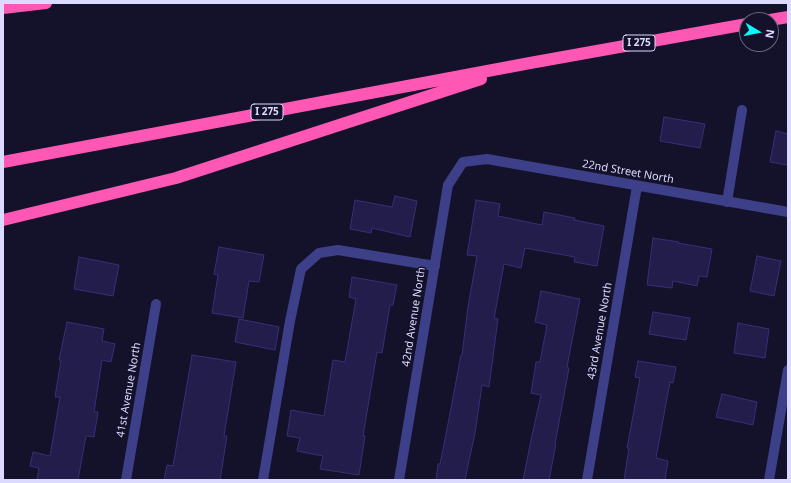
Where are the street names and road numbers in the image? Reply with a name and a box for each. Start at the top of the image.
road number: I 275 [623,35,655,51]
road number: I 275 [251,104,283,120]
street label: 22nd Street North [581,157,675,187]
street label: 42nd Avenue North [400,266,428,368]
street label: 43rd Avenue North [585,281,615,381]
street label: 41st Avenue North [114,341,144,439]

